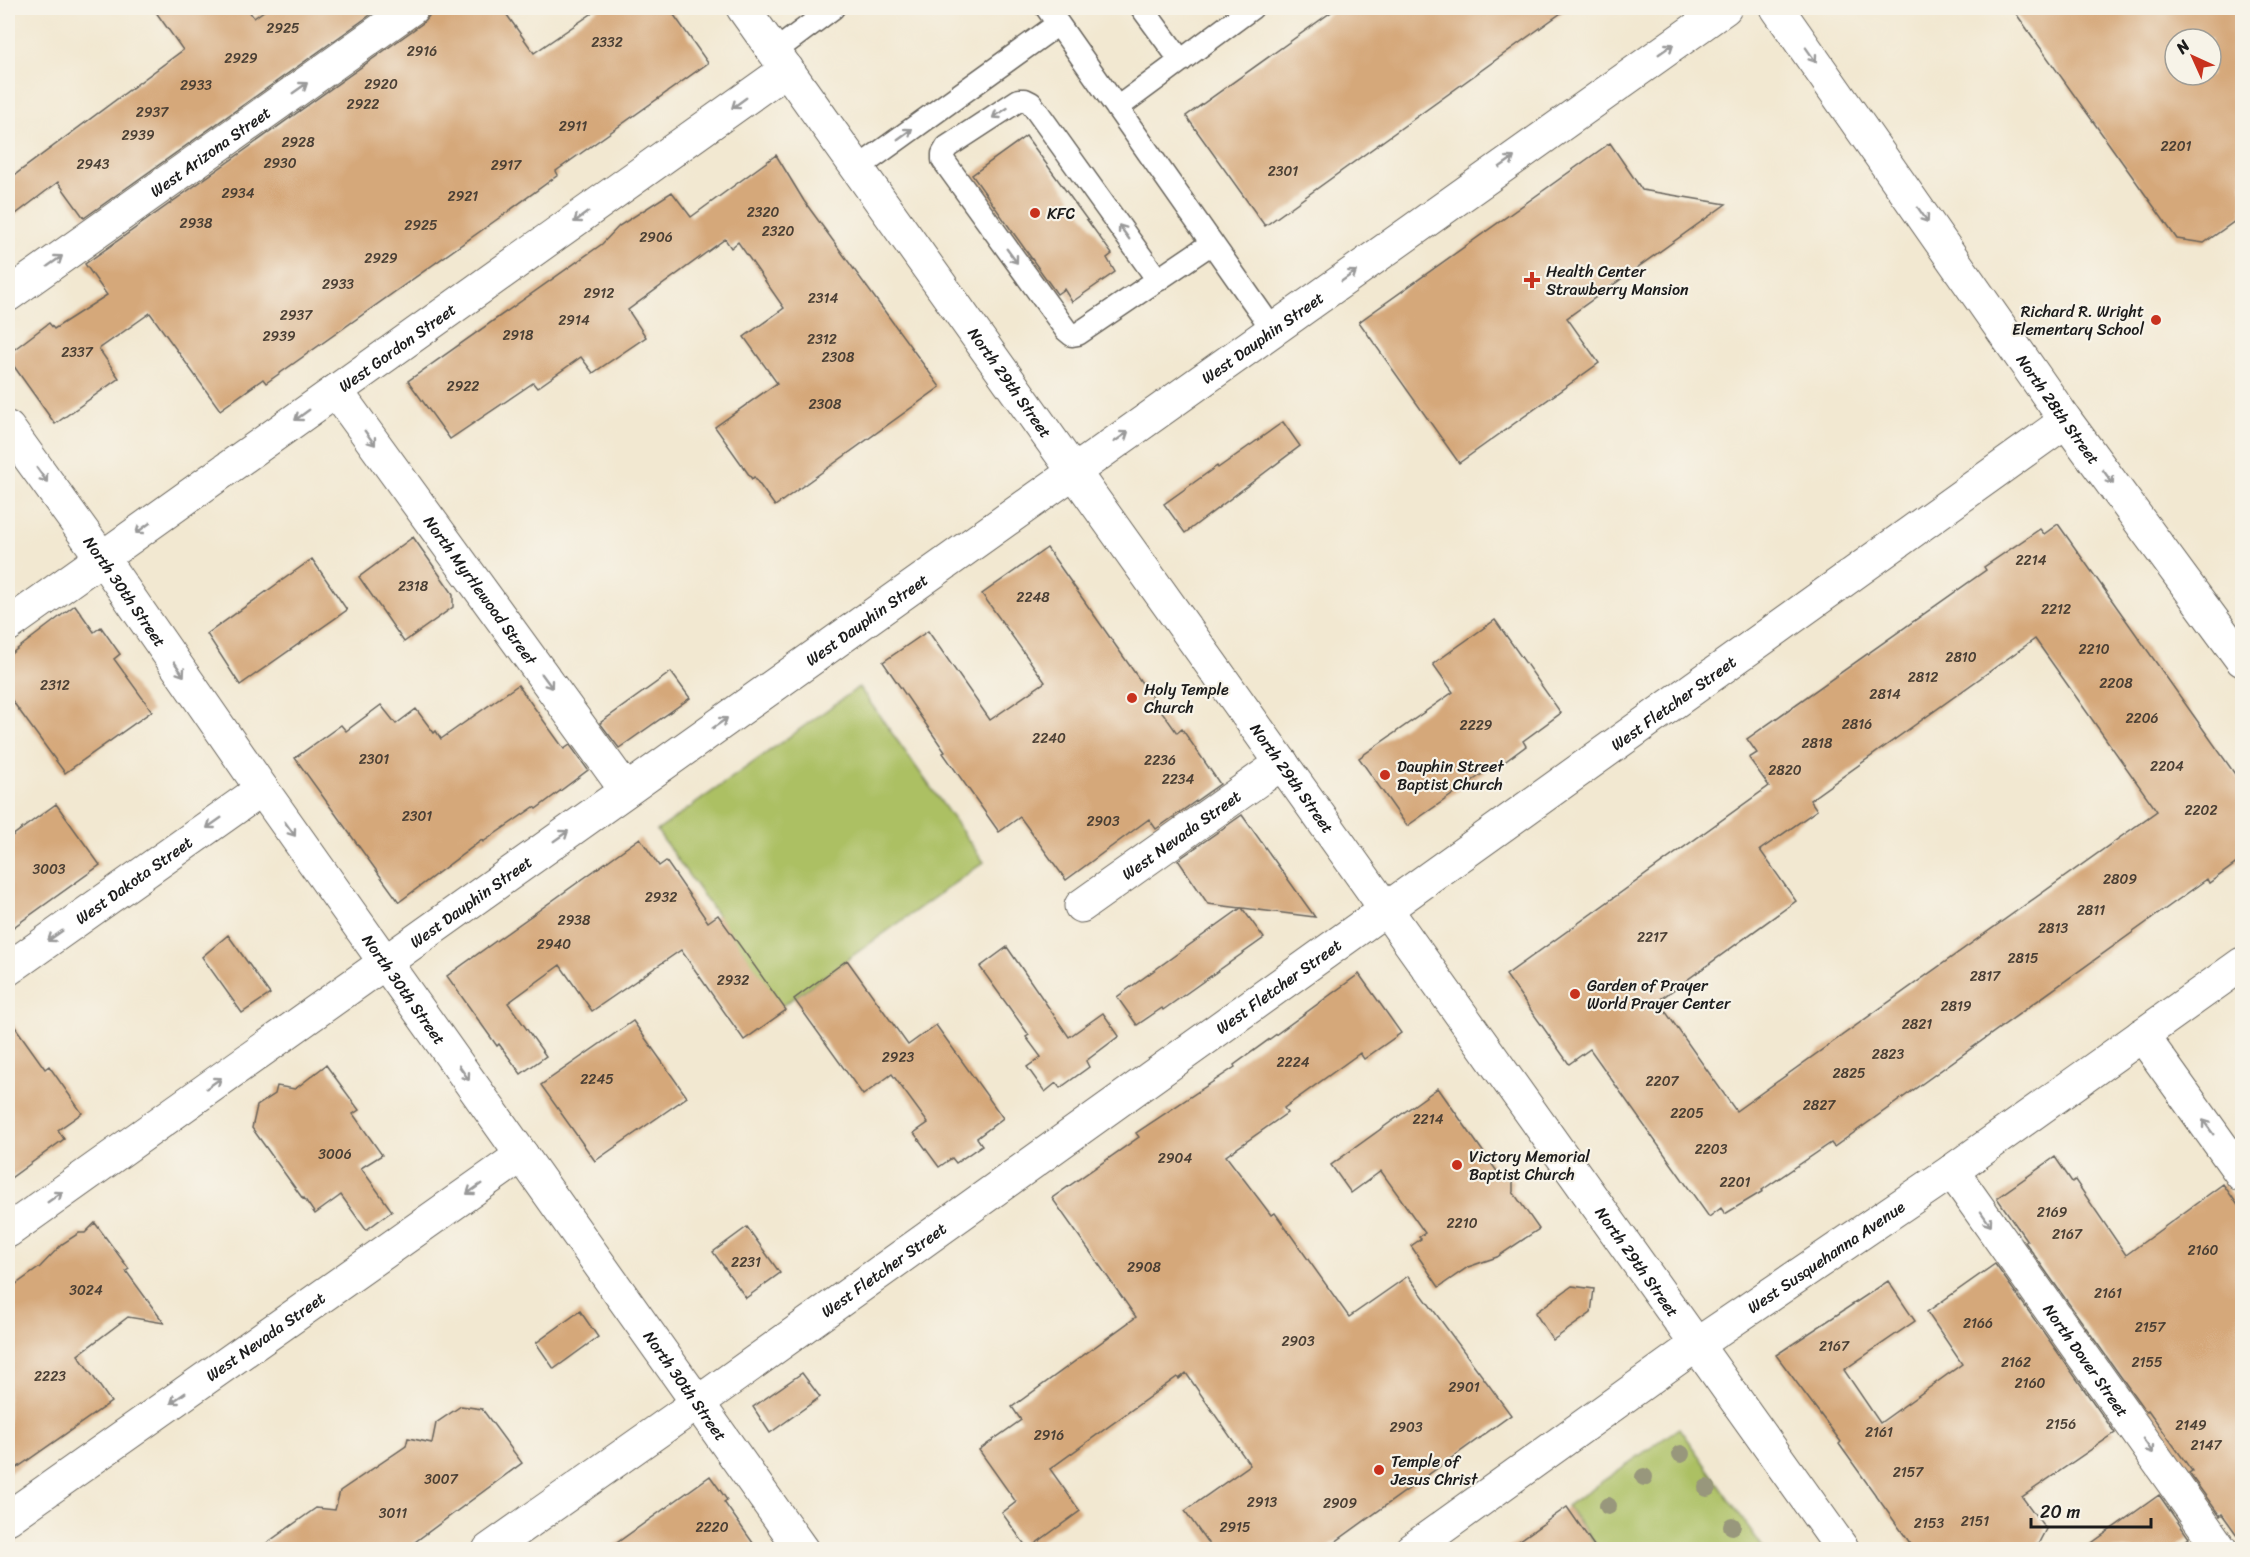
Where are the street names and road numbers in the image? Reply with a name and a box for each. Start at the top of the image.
street label: West Arizona Street [144,99,277,205]
street label: West Dauphin Street [1195,284,1330,392]
street label: West Gordon Street [332,295,463,400]
street label: North 29th Street [960,321,1059,444]
street label: North 28th Street [2008,348,2108,471]
street label: North Myrtlewood Street [416,509,545,672]
street label: North 30th Street [75,530,174,653]
street label: West Dauphin Street [799,566,934,674]
street label: West Fletcher Street [1604,648,1743,759]
street label: North 29th Street [1242,717,1342,840]
street label: West Nevada Street [1116,782,1248,888]
street label: West Dakota Street [69,828,199,932]
street label: West Dauphin Street [403,848,539,956]
street label: North 30th Street [354,928,453,1051]
street label: West Fletcher Street [1209,931,1348,1042]
street label: West Susquehanna Avenue [1741,1193,1911,1321]
street label: North 29th Street [1587,1200,1687,1324]
street label: West Fletcher Street [815,1215,953,1325]
street label: West Nevada Street [199,1284,332,1389]
street label: North Dover Street [2035,1297,2136,1424]
street label: North 30th Street [635,1324,735,1447]

